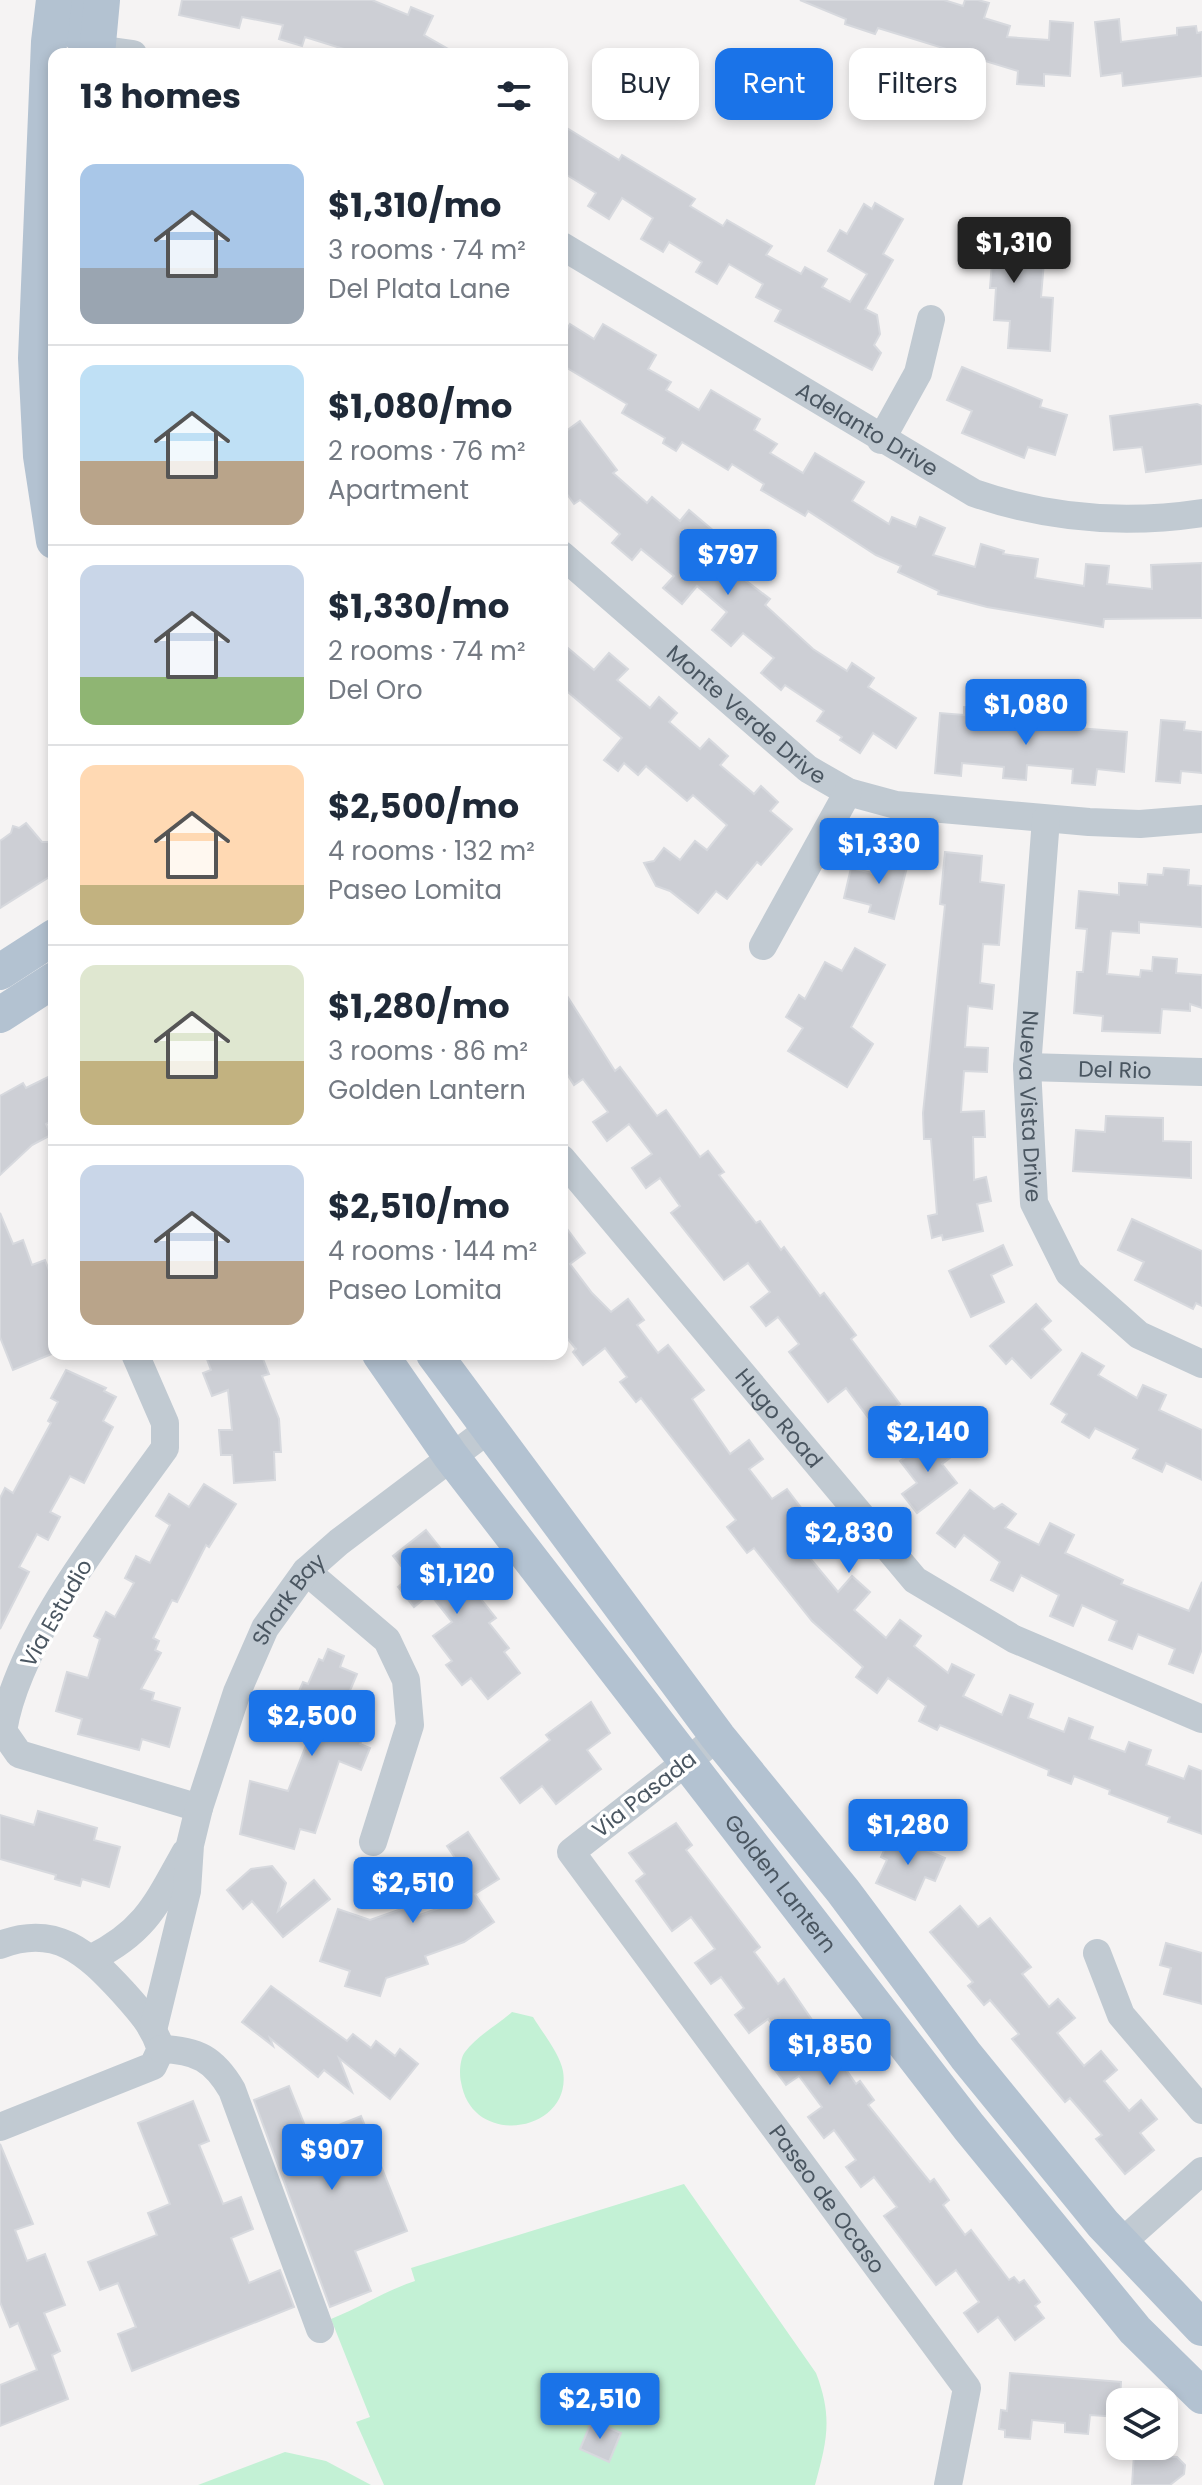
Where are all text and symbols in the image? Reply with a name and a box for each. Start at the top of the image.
chip: Buy [592,48,699,120]
chip: Rent [715,48,833,120]
chip: Filters [849,48,986,120]
text: 13 homes [80,72,241,120]
icon: filters [492,74,536,118]
text: $1,310/mo [328,181,502,229]
icon: home [144,196,240,292]
pin: $1,310 [949,217,1079,285]
text: $1,310 [976,225,1052,261]
text: 3 rooms · 74 m² [328,232,526,268]
text: Del Plata Lane [328,271,510,307]
street label: Adelanto Drive [790,375,944,484]
text: $1,080/mo [328,382,512,430]
icon: home [144,397,240,493]
text: 2 rooms · 76 m² [328,433,526,469]
text: Apartment [328,472,469,508]
pin: $797 [681,529,775,597]
text: $797 [698,537,758,573]
text: $1,330/mo [328,582,509,630]
icon: home [144,597,240,693]
text: 2 rooms · 74 m² [328,633,525,669]
street label: Monte Verde Drive [660,638,831,792]
text: Del Oro [328,672,423,708]
pin: $1,080 [961,679,1091,747]
text: $1,080 [983,687,1069,723]
text: $2,500/mo [328,782,519,830]
icon: home [144,797,240,893]
pin: $1,330 [814,818,944,886]
text: $1,330 [838,826,920,862]
text: 4 rooms · 132 m² [328,833,535,869]
text: Paseo Lomita [328,872,502,908]
text: $1,280/mo [328,982,510,1030]
icon: home [144,997,240,1093]
street label: Nueva Vista Drive [1011,1009,1049,1203]
text: 3 rooms · 86 m² [328,1033,528,1069]
street label: Del Rio [1078,1053,1152,1087]
text: Golden Lantern [328,1072,526,1108]
text: $2,510/mo [328,1182,510,1230]
icon: home [144,1197,240,1293]
text: 4 rooms · 144 m² [328,1233,537,1269]
text: Paseo Lomita [328,1272,502,1308]
street label: Hugo Road [728,1362,830,1475]
pin: $2,140 [863,1406,993,1474]
text: $2,140 [886,1414,970,1450]
pin: $2,830 [784,1507,914,1575]
text: $2,830 [805,1515,893,1551]
street label: Shark Bay [244,1546,333,1650]
pin: $1,120 [392,1548,522,1616]
street label: Via Estudio [13,1553,100,1673]
text: $1,120 [419,1556,495,1592]
pin: $2,500 [247,1690,377,1758]
text: $2,500 [267,1698,357,1734]
street label: Via Pasada [586,1744,703,1845]
pin: $1,280 [843,1799,973,1867]
text: $1,280 [867,1807,950,1843]
street label: Golden Lantern [717,1808,844,1959]
pin: $2,510 [348,1857,478,1925]
text: $2,510 [371,1865,455,1901]
pin: $1,850 [765,2019,895,2087]
text: $1,850 [787,2027,873,2063]
street label: Paseo de Ocaso [762,2118,892,2280]
pin: $907 [285,2124,379,2192]
text: $907 [300,2132,364,2168]
pin: $2,510 [535,2373,665,2441]
text: $2,510 [558,2381,642,2417]
map controls [1106,2388,1178,2460]
button: layers [1106,2388,1178,2460]

